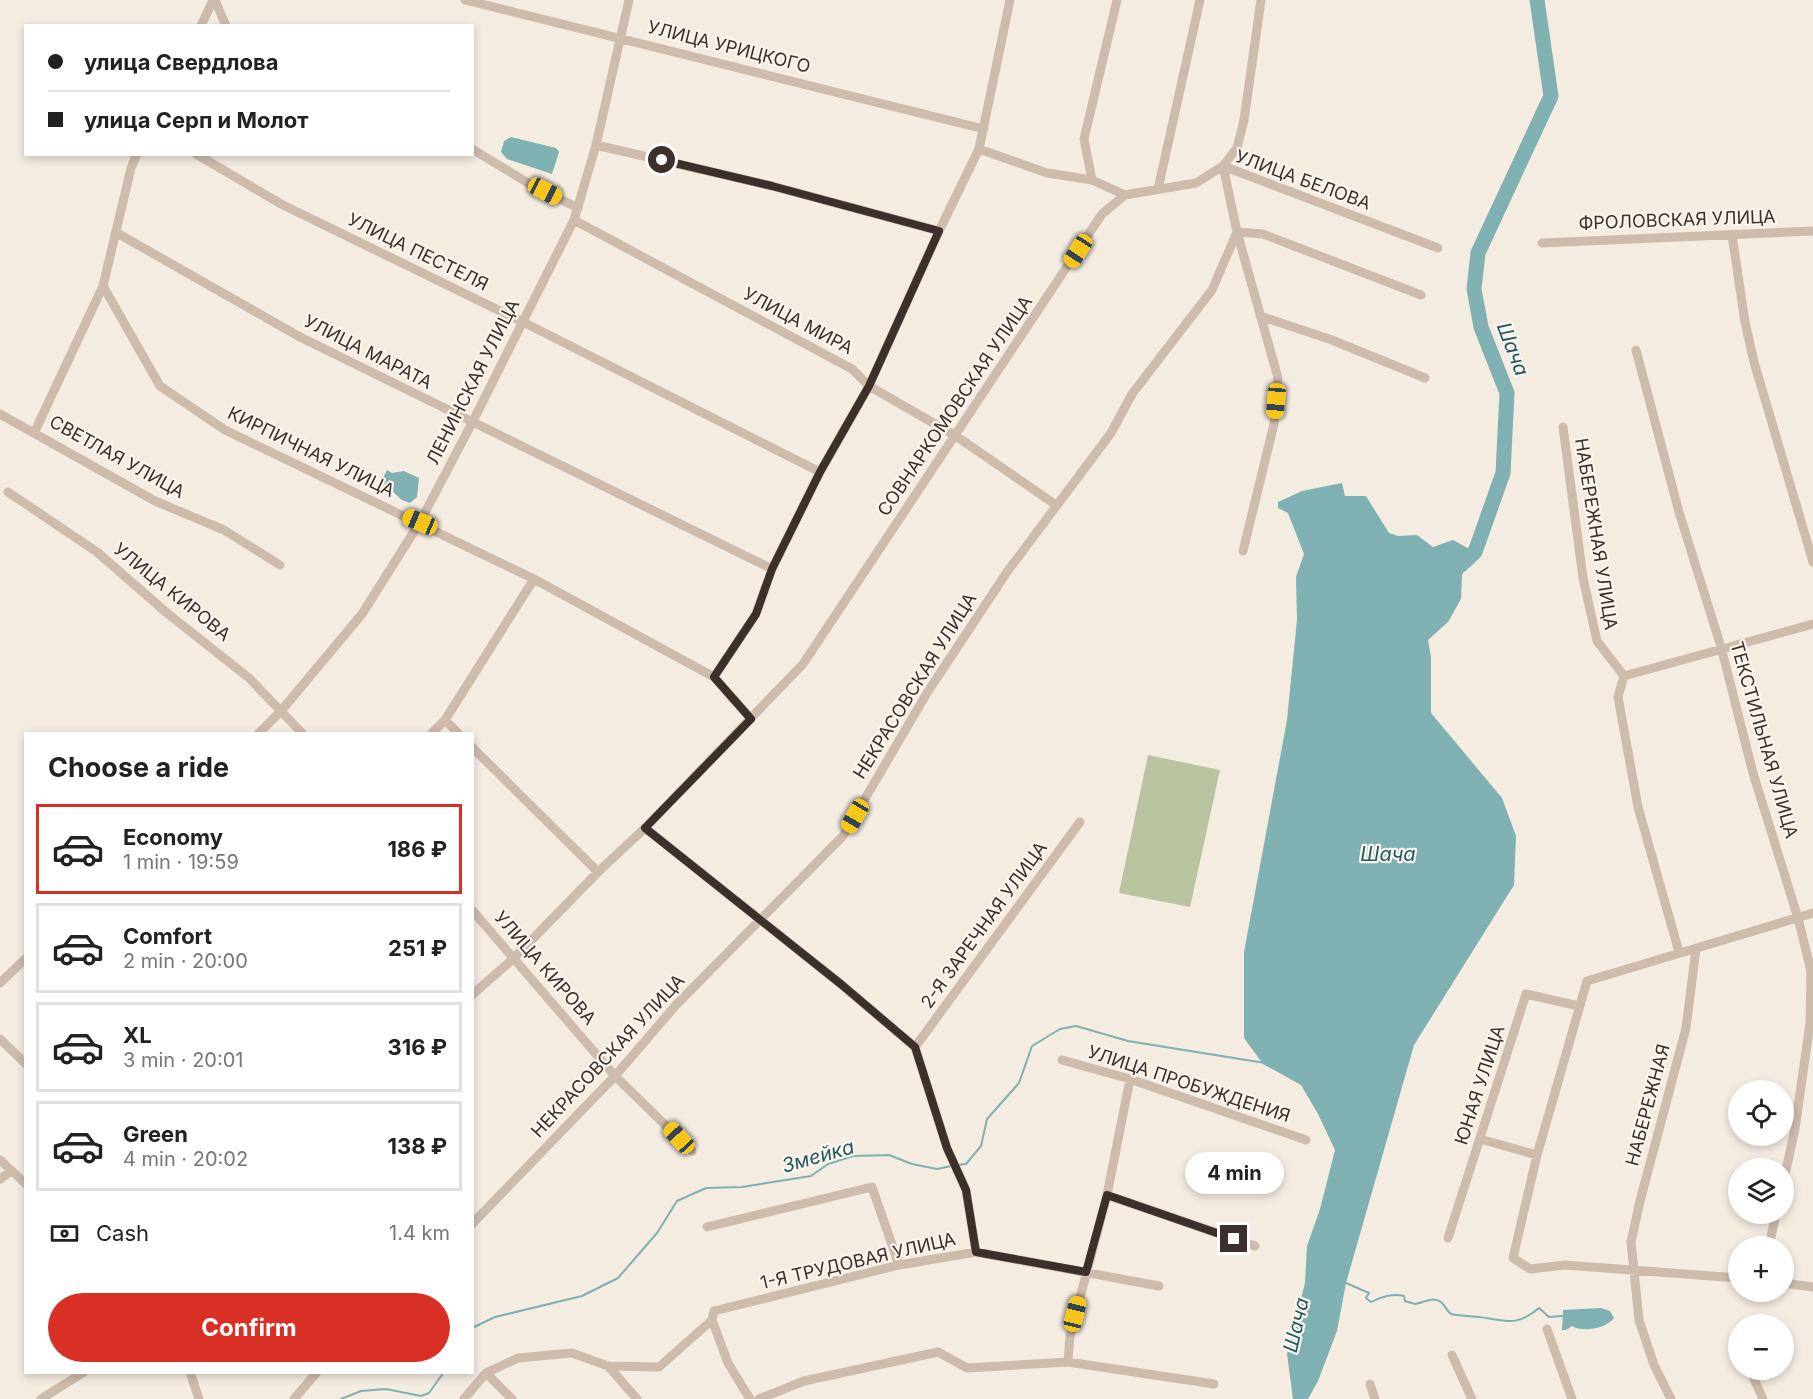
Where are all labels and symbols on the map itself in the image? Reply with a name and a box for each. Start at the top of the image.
street label: УЛИЦА УРИЦКОГО [646,16,813,77]
street label: УЛИЦА БЕЛОВА [1233,145,1374,214]
route start [648,146,675,173]
car [525,175,565,207]
street label: ФРОЛОВСКАЯ УЛИЦА [1578,206,1776,233]
street label: УЛИЦА ПЕСТЕЛЯ [345,208,492,295]
car [1061,231,1095,271]
street label: УЛИЦА МИРА [740,283,857,358]
street label: СОВНАРКОМОВСКАЯ УЛИЦА [873,292,1036,520]
street label: ЛЕНИНСКАЯ УЛИЦА [422,296,523,468]
street label: УЛИЦА МАРАТА [301,310,436,393]
water label: Шача [1492,319,1534,379]
car [1265,382,1287,420]
street label: КИРПИЧНАЯ УЛИЦА [224,402,398,501]
street label: СВЕТЛАЯ УЛИЦА [46,411,188,502]
street label: НАБЕРЕЖНАЯ УЛИЦА [1571,436,1622,631]
car [400,507,440,537]
street label: УЛИЦА КИРОВА [110,538,235,645]
street label: НЕКРАСОВСКАЯ УЛИЦА [849,589,980,782]
street label: ТЕКСТИЛЬНАЯ УЛИЦА [1726,639,1803,841]
car [838,796,872,836]
street label: 2-Я ЗАРЕЧНАЯ УЛИЦА [916,837,1051,1012]
water label: Шача [1360,842,1416,866]
street label: УЛИЦА КИРОВА [490,906,601,1029]
street label: НЕКРАСОВСКАЯ УЛИЦА [527,970,689,1141]
street label: ЮНАЯ УЛИЦА [1450,1022,1509,1147]
street label: УЛИЦА ПРОБУЖДЕНИЯ [1085,1041,1293,1126]
street label: НАБЕРЕЖНАЯ [1621,1042,1674,1168]
car [660,1119,698,1157]
water label: Змейка [779,1134,857,1178]
callout: 4 min [1184,1152,1284,1194]
route end [1220,1225,1247,1252]
street label: 1-Я ТРУДОВАЯ УЛИЦА [758,1228,958,1293]
car [1062,1294,1088,1334]
water label: Шача [1278,1295,1314,1355]

